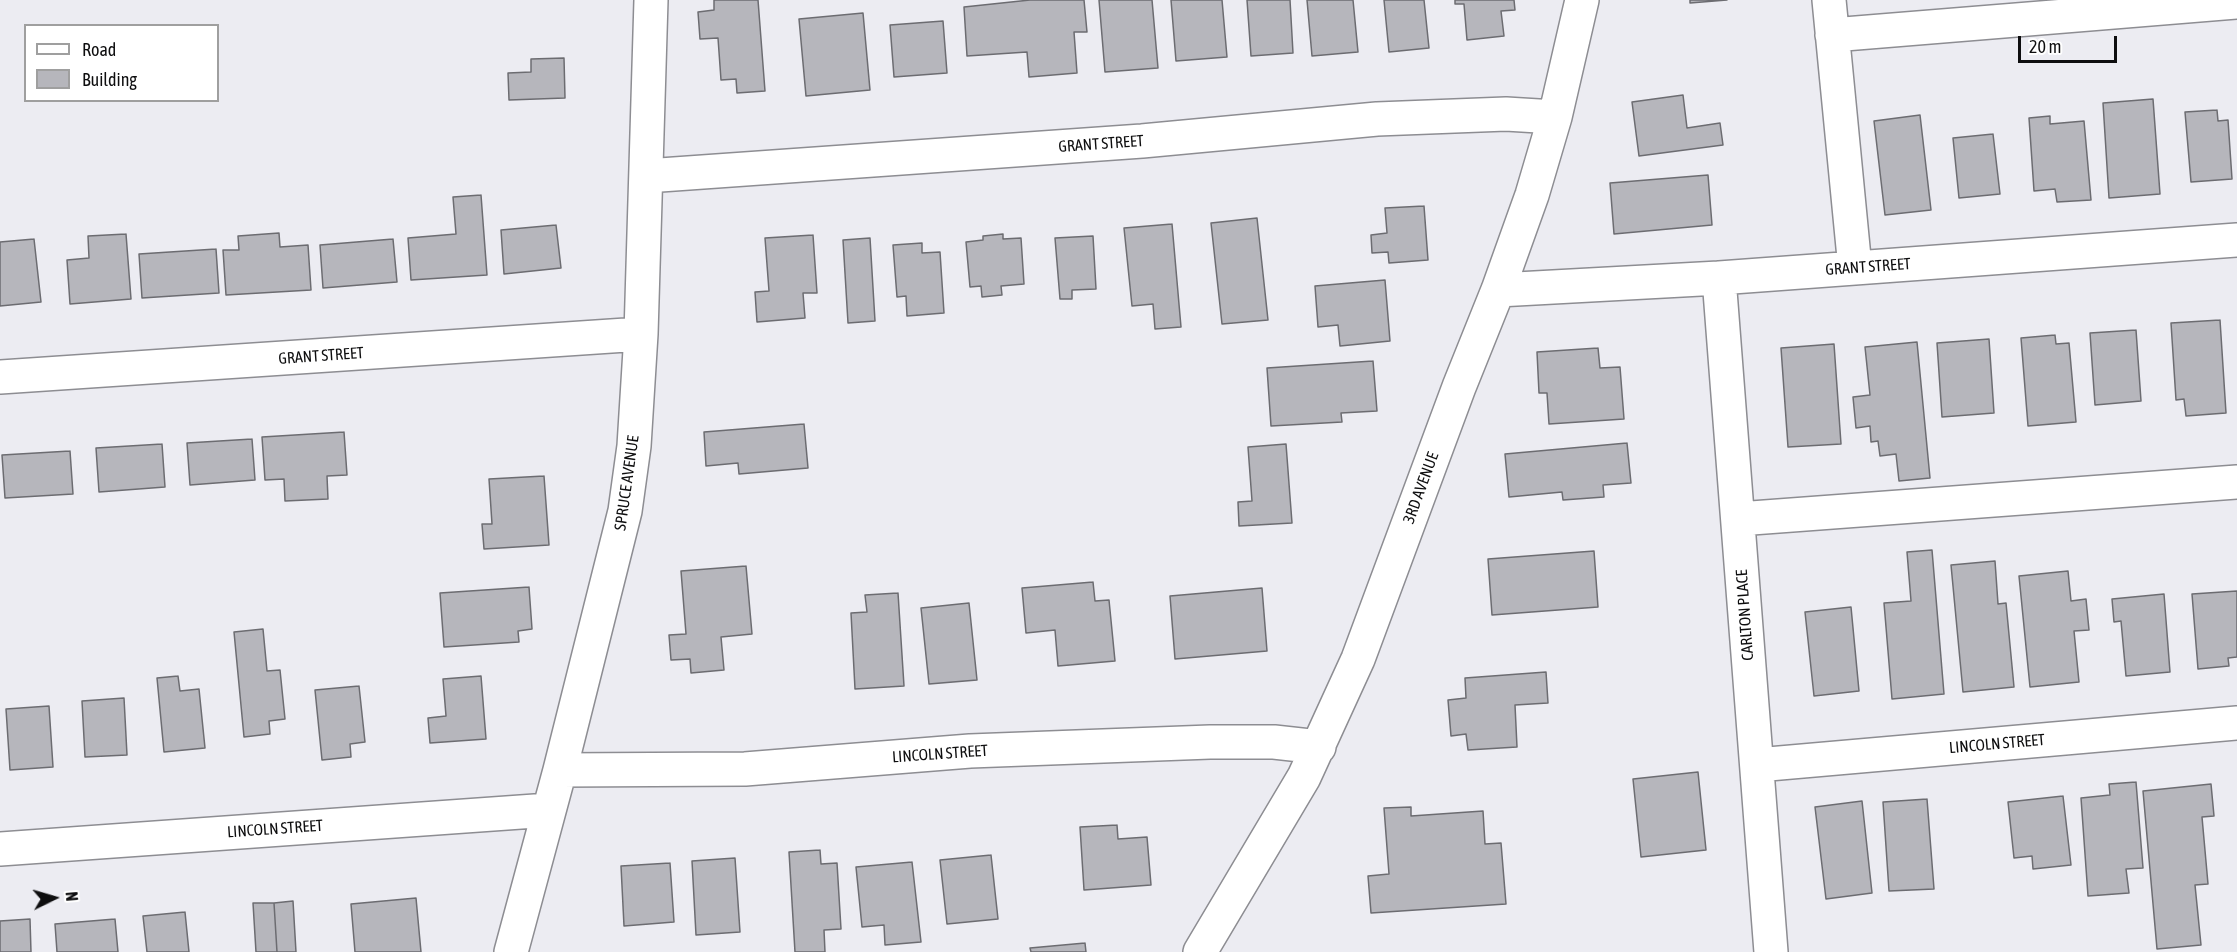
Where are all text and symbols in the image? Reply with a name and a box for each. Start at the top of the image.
legend [24,24,219,102]
scale bar [2021,24,2120,62]
text: 20 m [2029,36,2061,57]
text: Road [82,39,116,60]
text: Building [82,69,137,90]
street label: GRANT STREET [1058,131,1144,157]
street label: GRANT STREET [1825,254,1911,280]
street label: GRANT STREET [278,343,364,369]
street label: SPRUCE AVENUE [611,434,643,532]
street label: 3RD AVENUE [1399,450,1443,526]
street label: CARLTON PLACE [1732,569,1758,661]
street label: LINCOLN STREET [1948,730,2046,758]
street label: LINCOLN STREET [891,741,989,767]
street label: LINCOLN STREET [226,816,324,842]
north arrow [24,868,84,928]
text: N [63,891,81,902]

